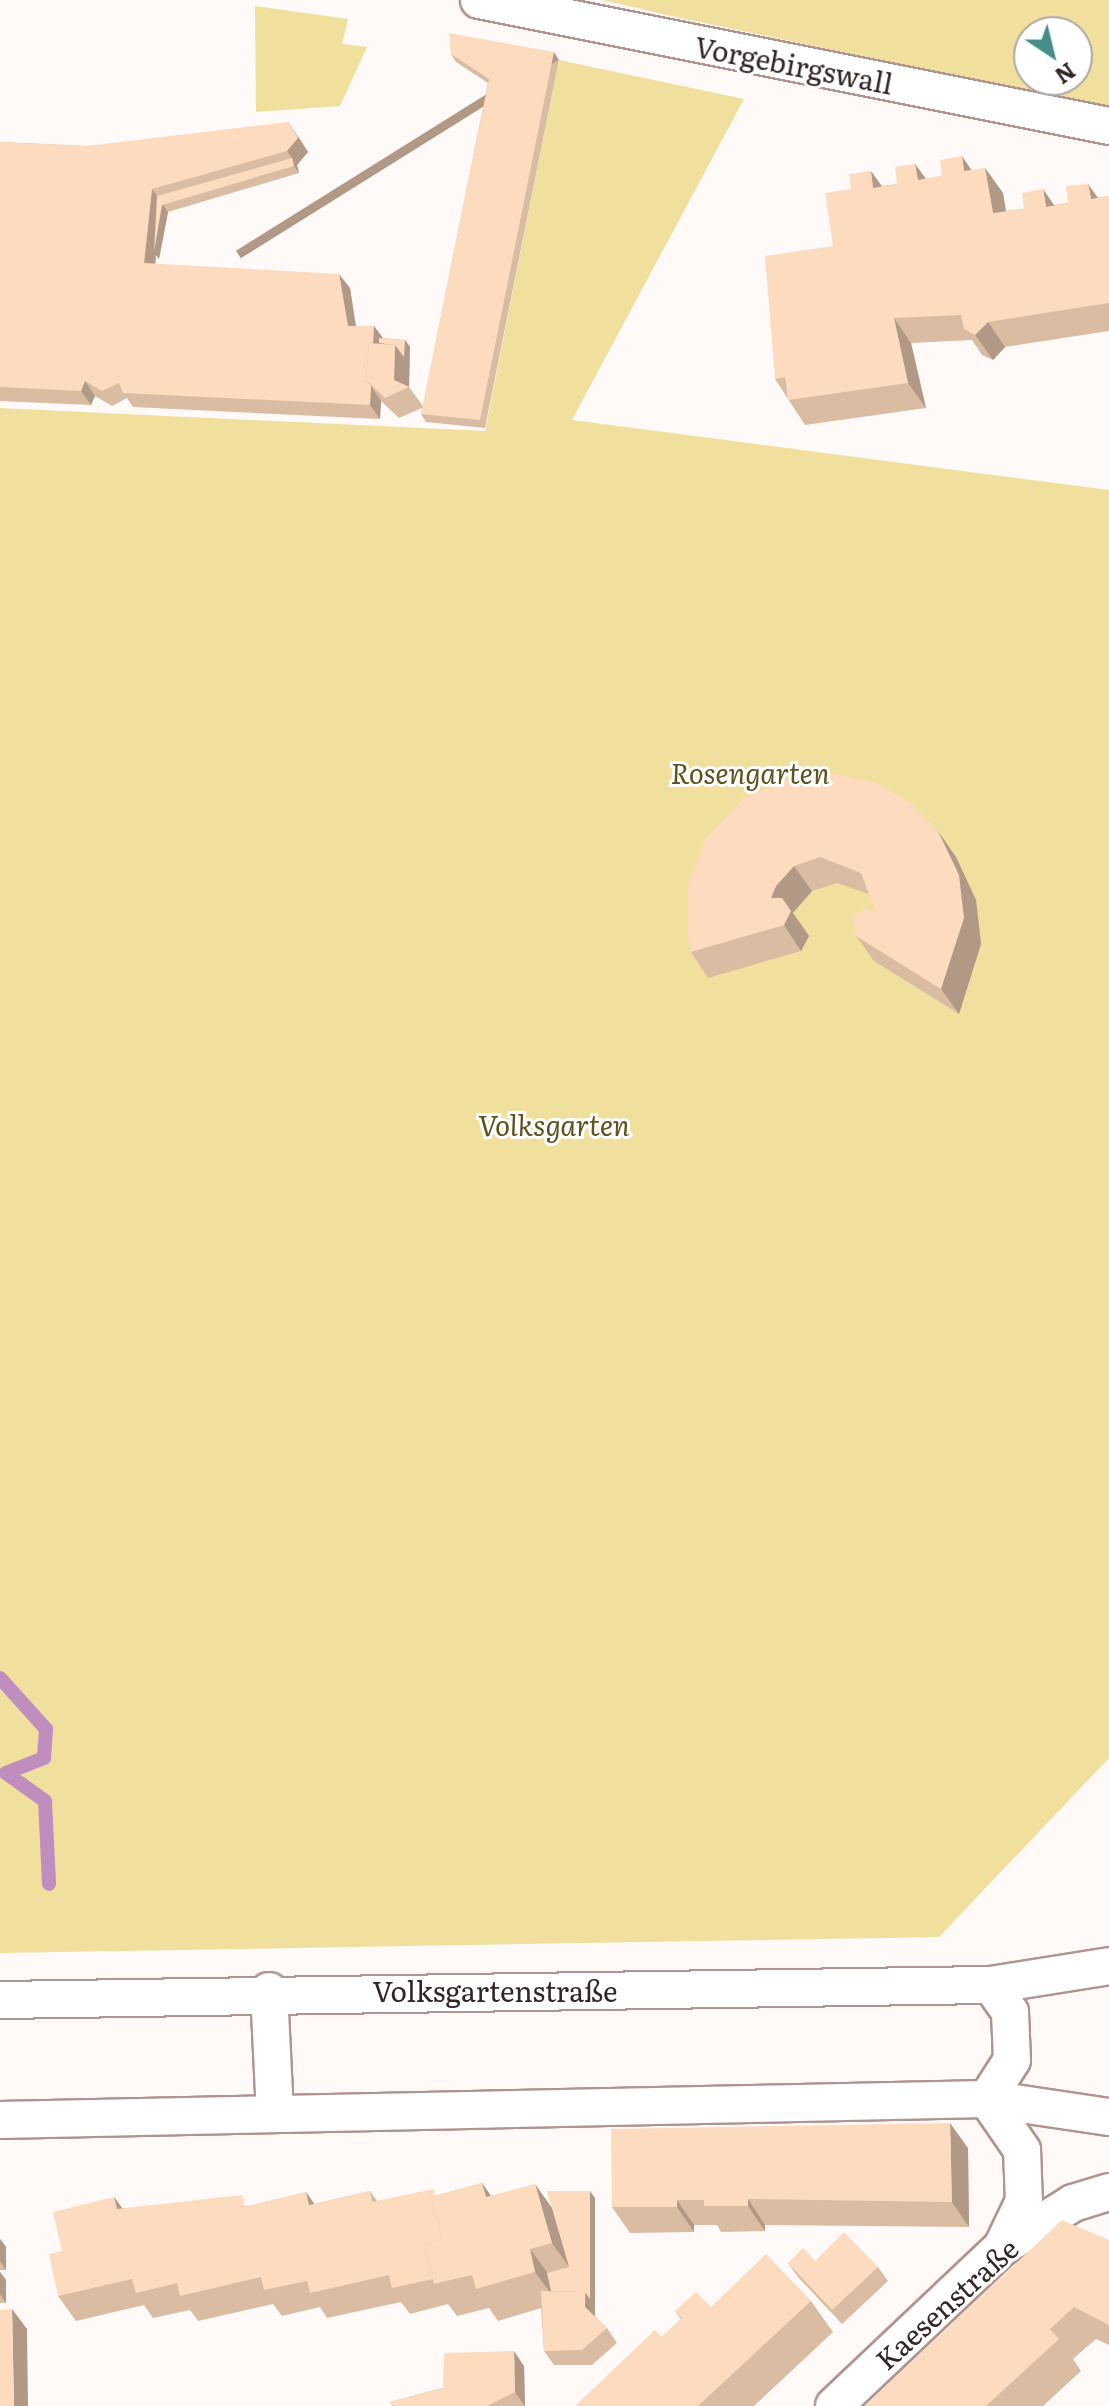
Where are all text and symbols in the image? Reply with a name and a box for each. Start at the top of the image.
north arrow [1013,16,1093,96]
street label: Vorgebirgswall [692,28,896,100]
text: N [1049,56,1083,93]
park label: Rosengarten [670,755,830,789]
park label: Volksgarten [478,1107,630,1141]
street label: Volksgartenstraße [373,1973,617,2007]
street label: Kaesenstraße [868,2230,1024,2376]

